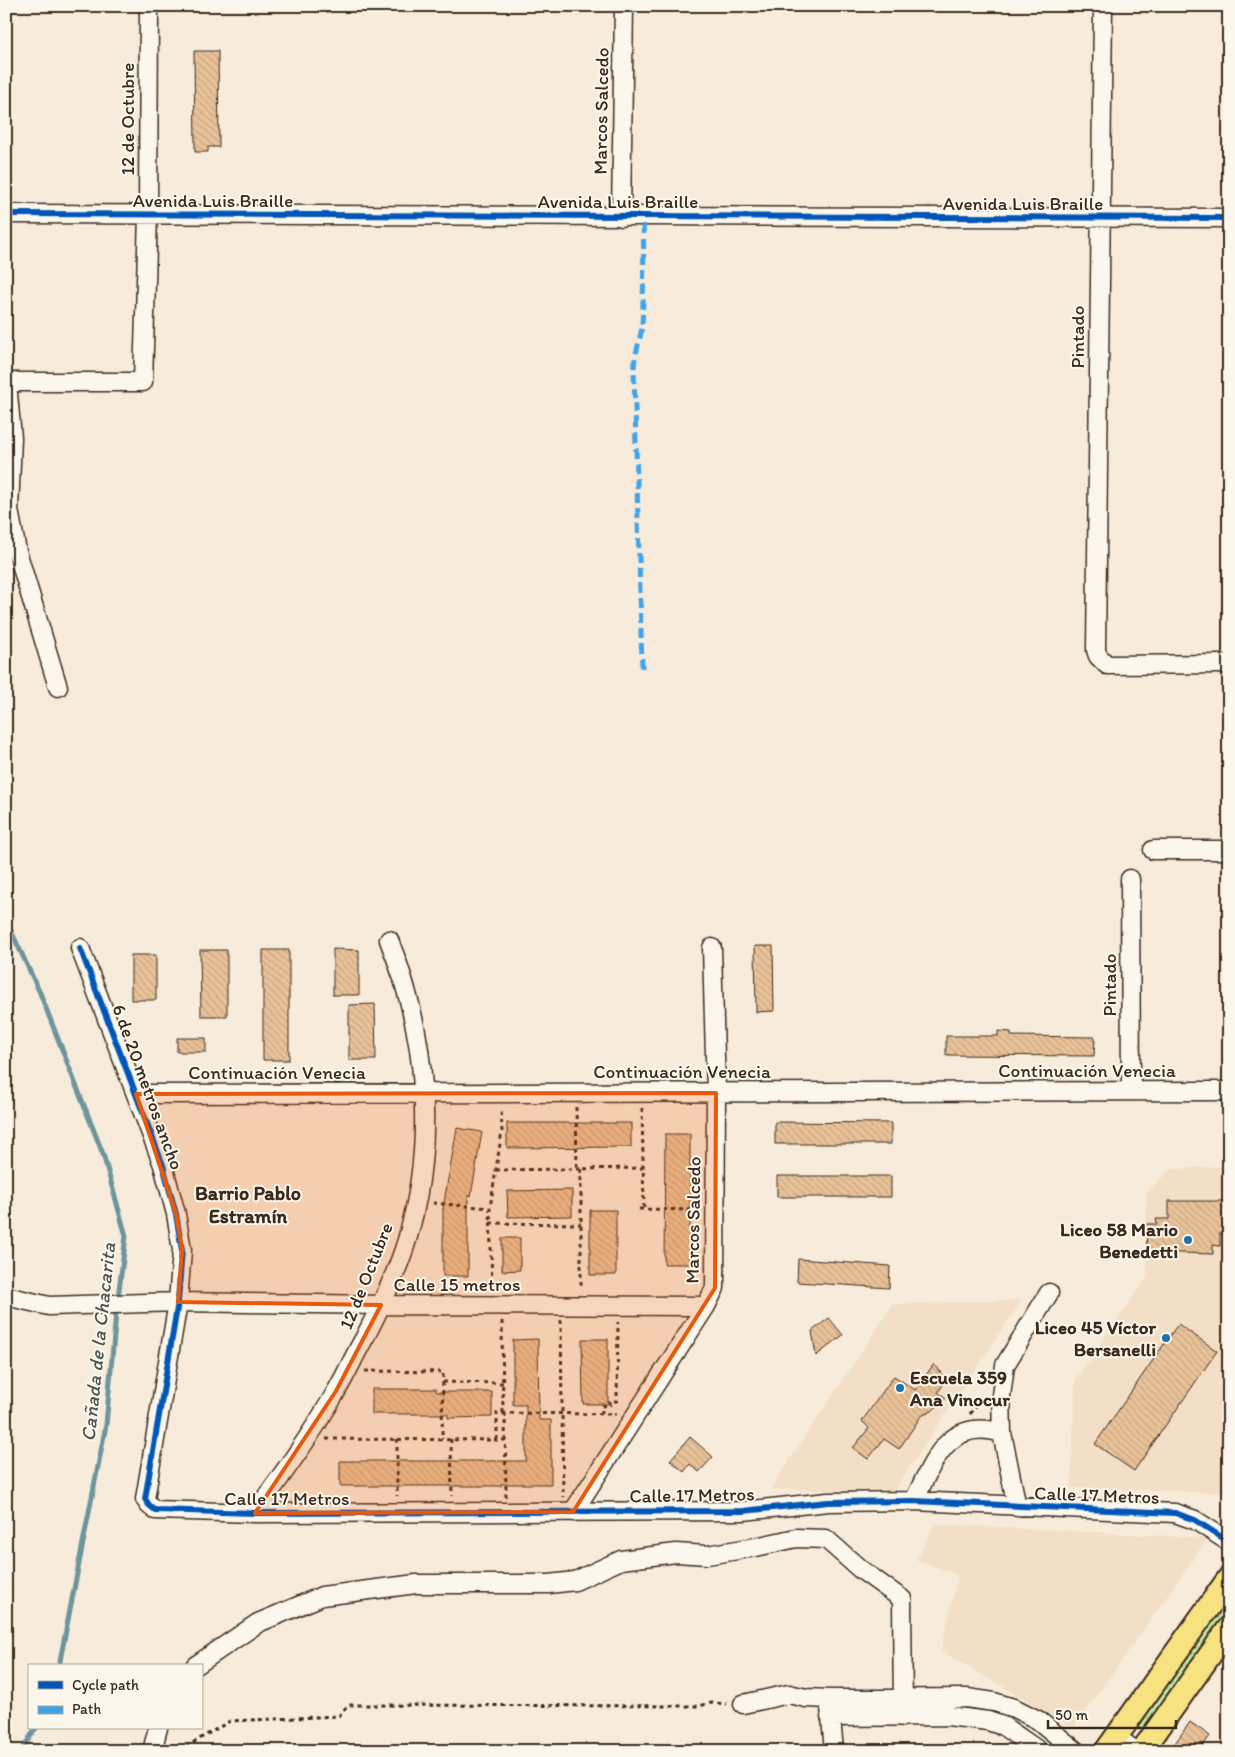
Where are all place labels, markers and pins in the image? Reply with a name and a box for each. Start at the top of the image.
place label: Liceo 58 Mario Benedetti [1060,1218,1178,1263]
marker: Liceo 58 Mario Benedetti [1182,1234,1194,1246]
place label: Liceo 45 Víctor Bersanelli [1035,1316,1156,1361]
marker: Liceo 45 Víctor Bersanelli [1160,1332,1172,1344]
place label: Escuela 359 Ana Vinocur [909,1366,1010,1411]
marker: Escuela 359 Ana Vinocur [894,1382,906,1394]

